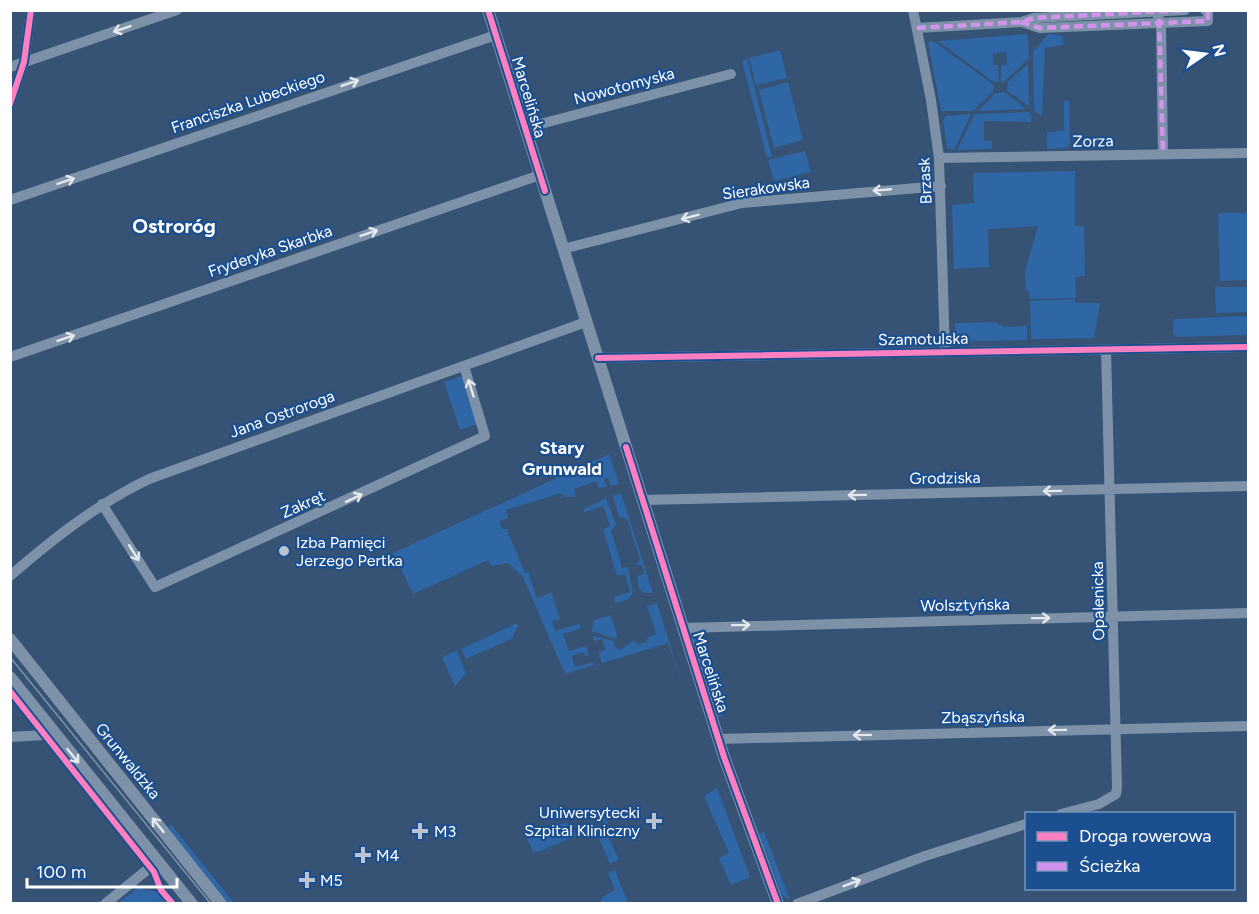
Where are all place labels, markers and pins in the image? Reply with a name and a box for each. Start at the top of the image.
place label: Izba Pamięci Jerzego Pertka [296,533,403,570]
marker: Izba Pamięci Jerzego Pertka [277,544,291,558]
place label: Uniwersytecki Szpital Kliniczny [524,803,641,840]
marker: Uniwersytecki Szpital Kliniczny [645,812,663,830]
marker: M3 [411,822,429,840]
place label: M3 [434,822,456,841]
marker: M4 [354,846,372,864]
place label: M4 [376,846,400,865]
marker: M5 [298,871,316,889]
place label: M5 [320,871,343,890]

